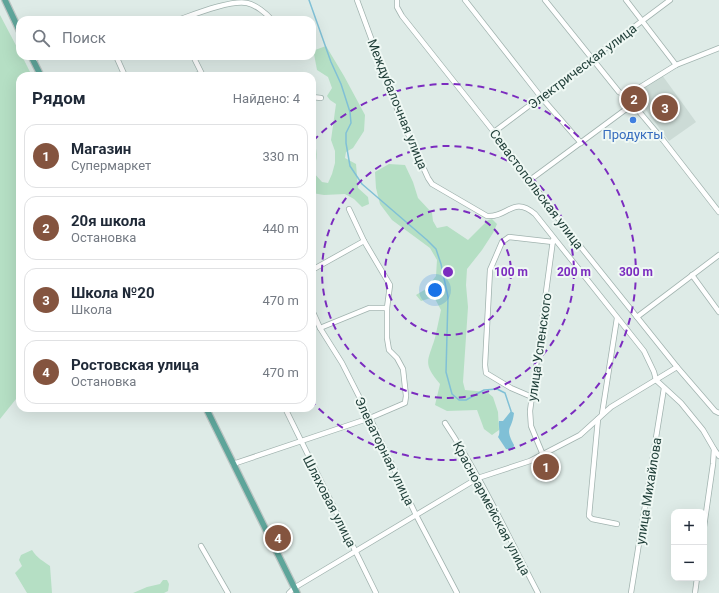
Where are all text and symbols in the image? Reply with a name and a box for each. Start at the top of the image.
search box [16,16,316,60]
street label: Электрическая улица [525,21,640,112]
icon: search [30,27,52,49]
text: Поиск [62,29,106,47]
street label: Междубалочная улица [365,37,431,171]
pin: 2 [621,84,647,114]
text: Рядом [32,88,86,108]
text: Найдено: 4 [233,91,300,106]
pin: 3 [652,93,678,123]
marker: Продукты [628,115,638,125]
street label: Севастопольская улица [487,126,587,252]
place label: Продукты [603,127,663,142]
text: Магазин [71,140,131,158]
text: 1 [42,149,50,164]
text: 330 m [262,149,299,164]
text: Супермаркет [71,158,151,173]
text: 20я школа [71,212,146,230]
text: 2 [42,221,50,236]
text: 440 m [262,221,299,236]
text: Остановка [71,230,136,245]
centre of rings [441,265,455,279]
text: 100 m [494,265,528,279]
text: 200 m [557,265,591,279]
text: 300 m [619,265,653,279]
your location [425,280,445,300]
text: Школа №20 [71,284,155,302]
street label: улица Успенского [524,292,555,402]
text: 3 [42,293,50,308]
text: 470 m [262,293,299,308]
text: Школа [71,302,112,317]
text: Ростовская улица [71,356,199,374]
text: 4 [42,365,50,380]
text: 470 m [262,365,299,380]
text: Остановка [71,374,136,389]
street label: Элеваторная улица [352,395,417,508]
street label: улица Михайлова [633,436,664,546]
street label: Красноармейская улица [450,439,533,578]
pin: 1 [533,452,559,482]
street label: Шляховая улица [300,453,359,550]
map controls [671,509,707,581]
button: + [671,509,707,545]
pin: 4 [265,523,291,553]
button: − [671,545,707,581]

